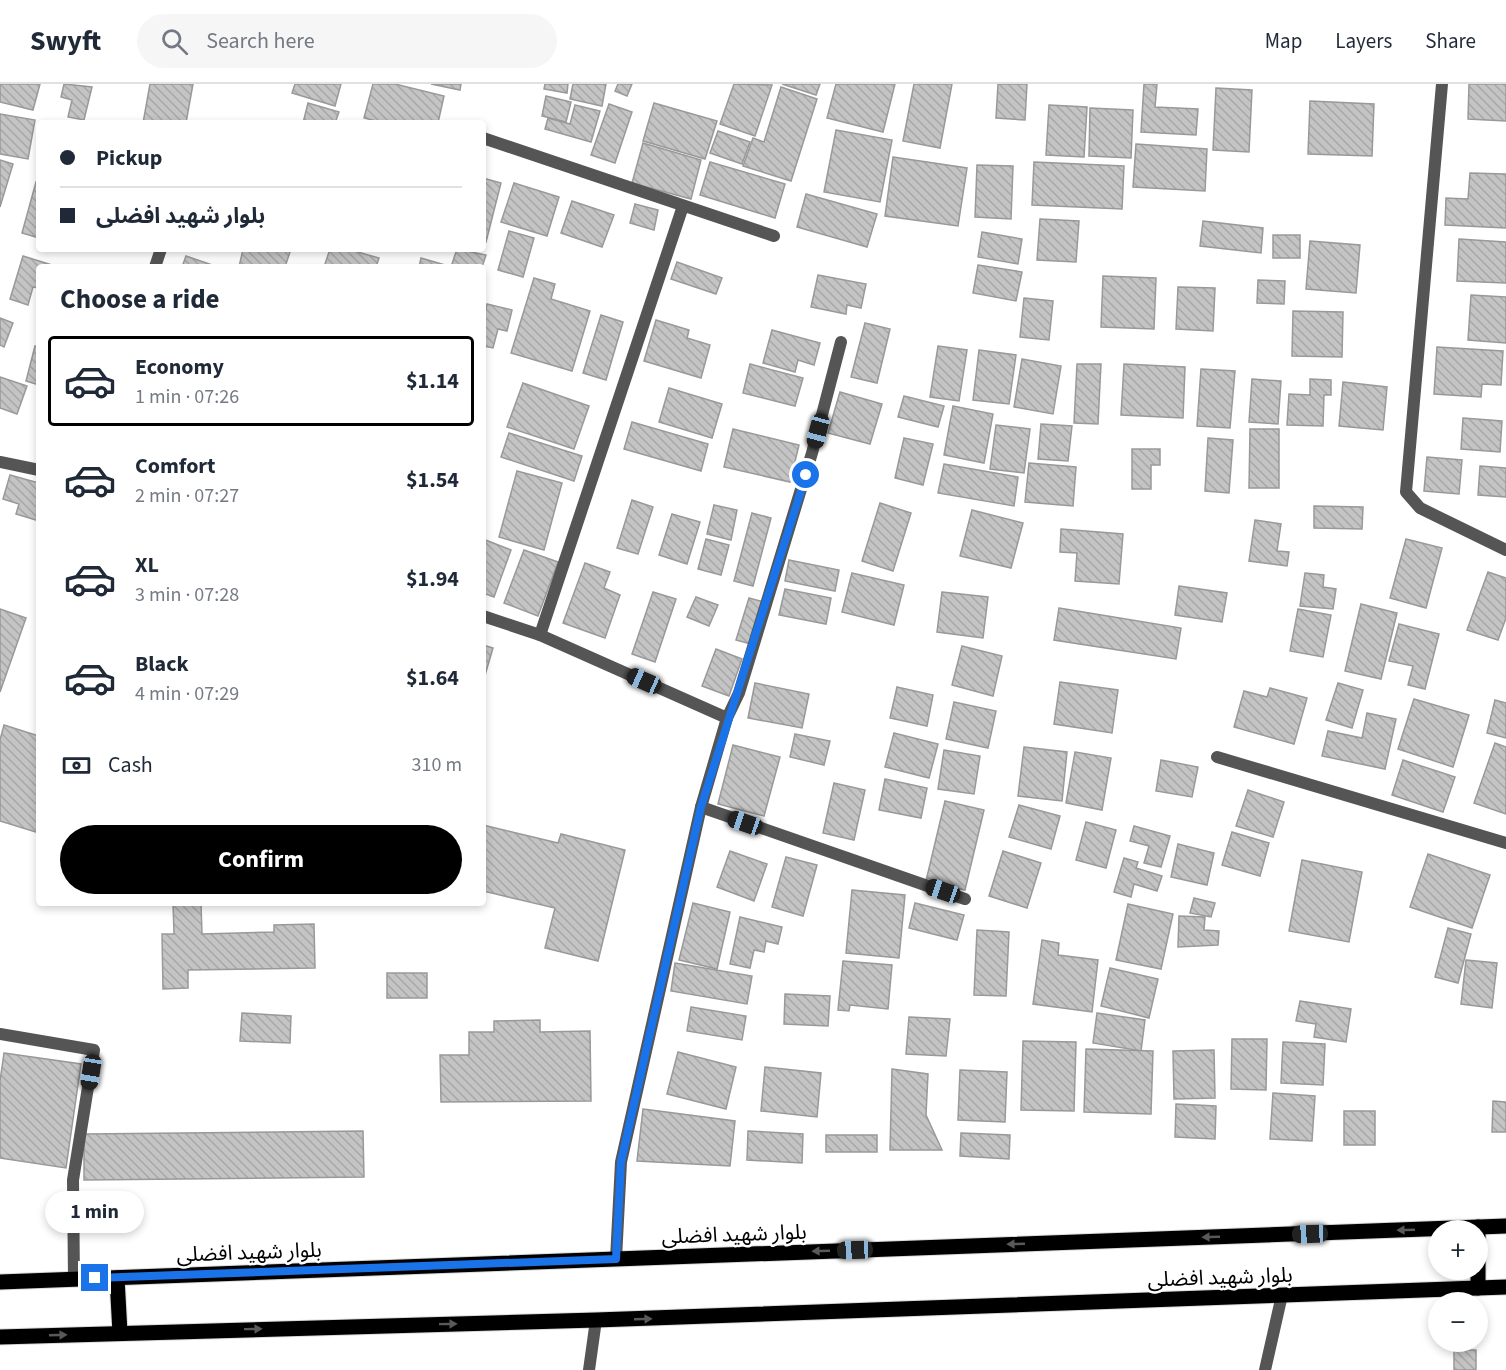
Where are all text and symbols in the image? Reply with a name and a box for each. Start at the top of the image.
search box [137,14,557,68]
text: Swyft [30,21,101,61]
icon: search [158,25,191,58]
text: Search here [206,25,315,57]
text: Map [1265,26,1302,56]
text: Layers [1335,26,1392,56]
text: Share [1425,26,1476,56]
text: Pickup [96,142,162,174]
text: بلوار شهید افضلی [96,200,265,232]
text: Choose a ride [60,280,220,319]
text: Economy [135,351,224,383]
icon: car [63,354,117,408]
text: $1.14 [406,365,459,397]
text: 1 min · 07:26 [135,383,239,411]
car [805,411,831,451]
text: Comfort [135,450,216,482]
icon: car [63,453,117,507]
route start [792,461,819,488]
text: $1.54 [406,464,459,496]
text: 2 min · 07:27 [135,482,239,510]
text: XL [135,549,159,581]
icon: car [63,552,117,606]
text: $1.94 [406,563,459,595]
text: 3 min · 07:28 [135,581,239,609]
text: Black [135,648,189,680]
icon: car [63,651,117,705]
text: $1.64 [406,662,459,694]
car [624,665,664,697]
text: 4 min · 07:29 [135,680,239,708]
icon: cash [60,749,93,782]
text: Cash [108,749,153,781]
text: 310 m [412,751,462,779]
car [725,809,765,837]
button: Confirm [60,825,462,894]
car [923,877,963,905]
car [79,1053,103,1091]
callout: 1 min [46,1191,144,1233]
text: 1 min [70,1198,119,1226]
street label: بلوار شهید افضلی [661,1216,807,1252]
map controls [1428,1220,1488,1352]
button: + [1428,1220,1488,1280]
car [1292,1224,1328,1244]
one-way arrow [1396,1225,1415,1235]
one-way arrow [1201,1233,1220,1242]
street label: بلوار شهید افضلی [176,1234,322,1270]
car [837,1240,873,1260]
one-way arrow [1006,1240,1025,1249]
one-way arrow [811,1247,830,1256]
street label: بلوار شهید افضلی [1147,1259,1293,1295]
route end [81,1264,108,1291]
button: − [1428,1292,1488,1352]
one-way arrow [634,1314,653,1323]
one-way arrow [439,1319,458,1329]
one-way arrow [244,1325,263,1334]
one-way arrow [49,1331,68,1340]

